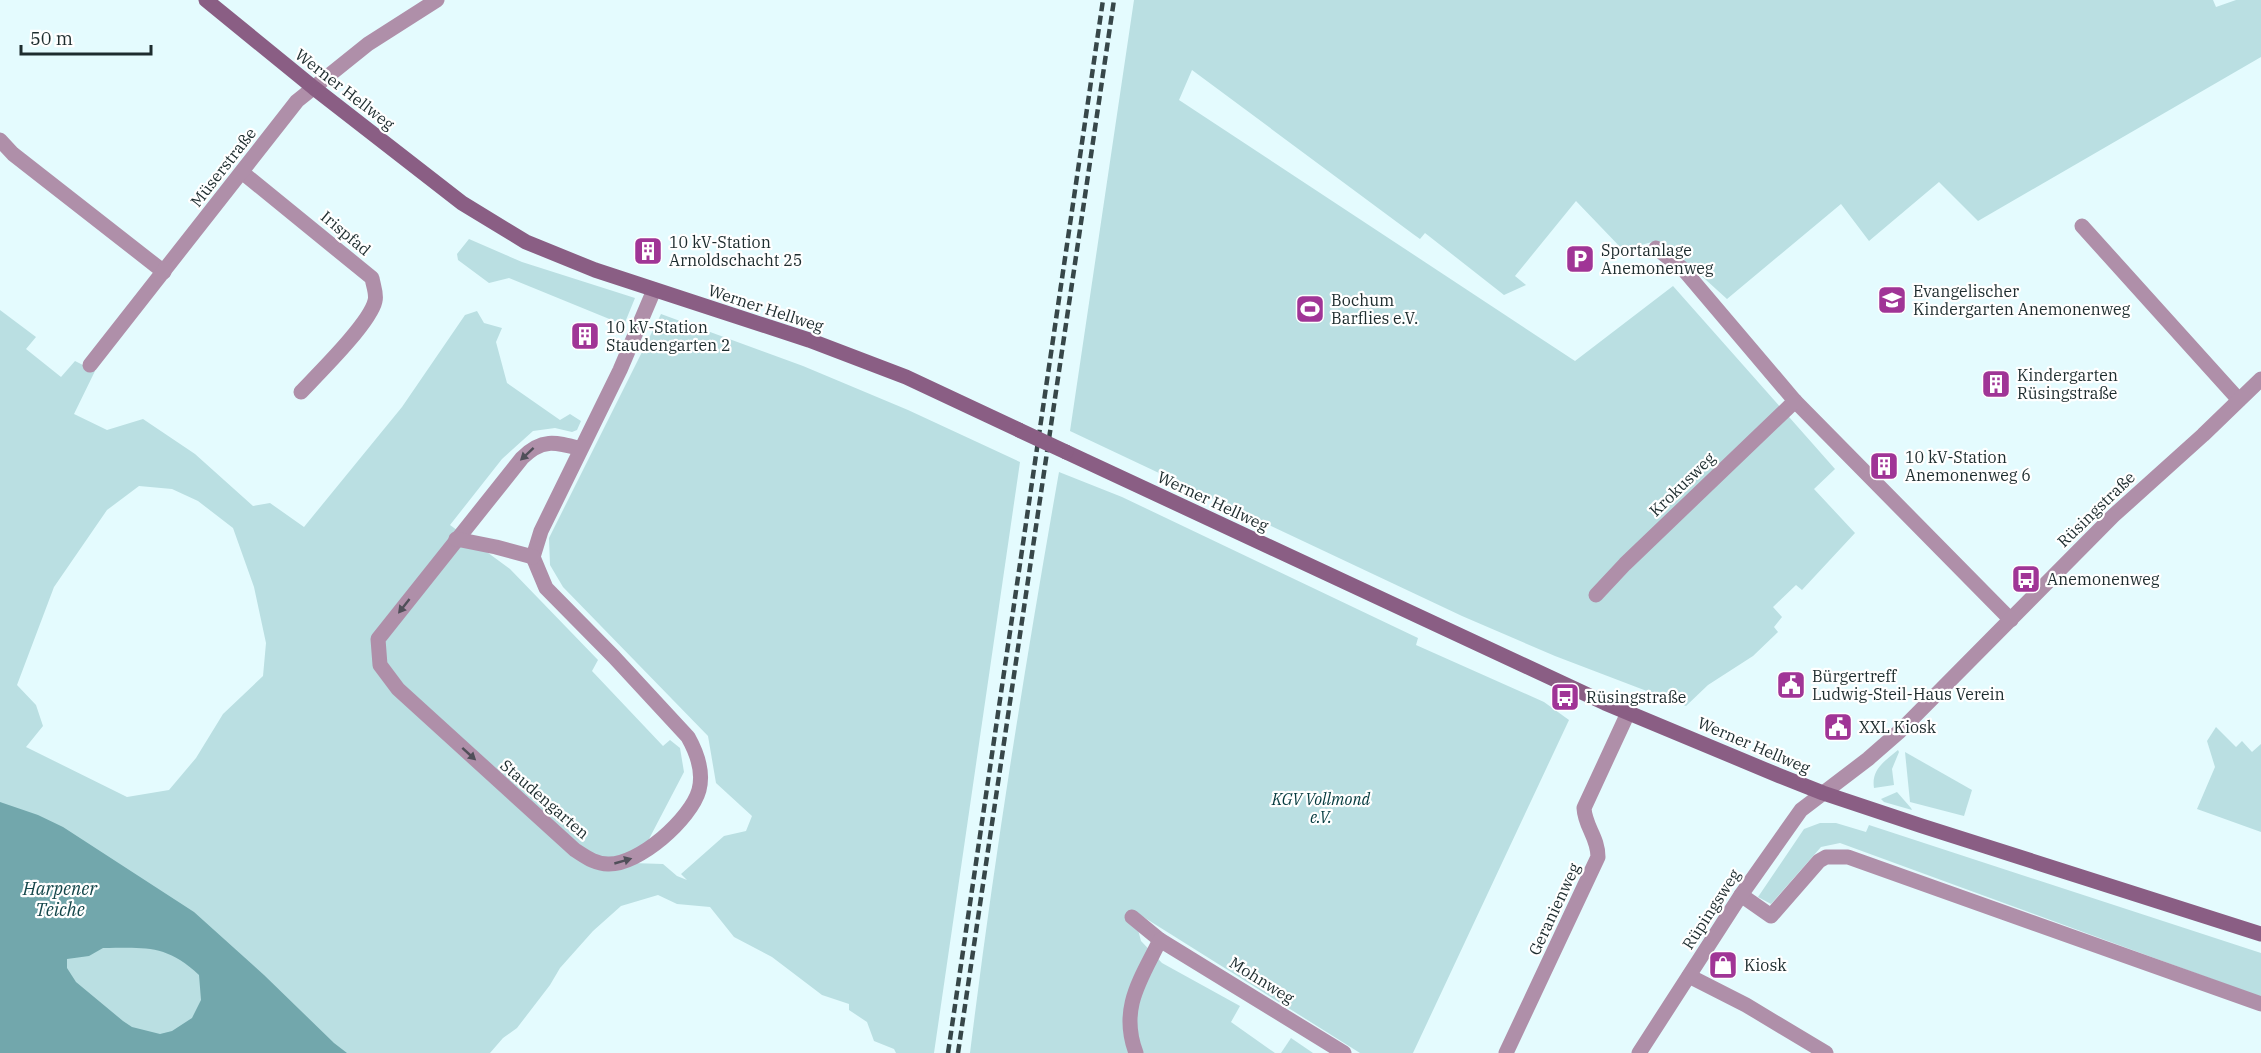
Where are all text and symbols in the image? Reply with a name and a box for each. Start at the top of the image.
scale bar [21,18,152,56]
text: 50 m [30,27,73,50]
street label: Werner Hellweg [291,44,399,134]
street label: Müserstraße [186,123,260,211]
street label: Irispfad [317,206,375,260]
place label: 10 kV-Station Arnoldschacht 25 [669,232,802,270]
building icon: 10 kV-Station Arnoldschacht 25 [632,235,664,267]
place label: Sportanlage Anemonenweg [1601,240,1714,278]
parking icon: Sportanlage Anemonenweg [1564,243,1596,275]
street label: Werner Hellweg [706,280,827,336]
place label: Evangelischer Kindergarten Anemonenweg [1913,281,2131,319]
school or university icon: Evangelischer Kindergarten Anemonenweg [1876,284,1908,316]
place label: Bochum Barflies e.V. [1331,290,1418,328]
sports icon: Bochum Barflies e.V. [1294,293,1326,325]
place label: 10 kV-Station Staudengarten 2 [606,317,731,355]
building icon: 10 kV-Station Staudengarten 2 [569,320,601,352]
place label: Kindergarten Rüsingstraße [2017,365,2118,403]
building icon: Kindergarten Rüsingstraße [1980,368,2012,400]
one-way arrow [520,447,535,461]
place label: 10 kV-Station Anemonenweg 6 [1905,447,2031,485]
street label: Krokusweg [1645,448,1719,520]
building icon: 10 kV-Station Anemonenweg 6 [1868,450,1900,482]
street label: Werner Hellweg [1154,466,1272,536]
street label: Rüsingstraße [2053,467,2139,551]
bus stop icon: Anemonenweg [2010,563,2042,595]
place label: Anemonenweg [2047,569,2160,589]
one-way arrow [399,598,411,613]
place label: Bürgertreff Ludwig-Steil-Haus Verein [1812,666,2005,704]
public building icon: Bürgertreff Ludwig-Steil-Haus Verein [1775,669,1807,701]
bus stop icon: Rüsingstraße [1549,681,1581,713]
place label: Rüsingstraße [1586,687,1686,707]
public building icon: XXL Kiosk [1822,711,1854,743]
street label: Werner Hellweg [1695,712,1814,778]
place label: XXL Kiosk [1859,717,1937,737]
one-way arrow [461,747,476,760]
street label: Staudengarten [496,755,594,843]
park label: KGV Vollmond e.V. [1271,789,1371,827]
one-way arrow [614,856,632,865]
street label: Geranienweg [1524,859,1584,958]
street label: Rüpingsweg [1678,865,1745,953]
water label: Harpener Teiche [22,877,98,921]
shop icon: Kiosk [1707,949,1739,981]
street label: Mohnweg [1226,952,1298,1008]
place label: Kiosk [1744,955,1787,975]

